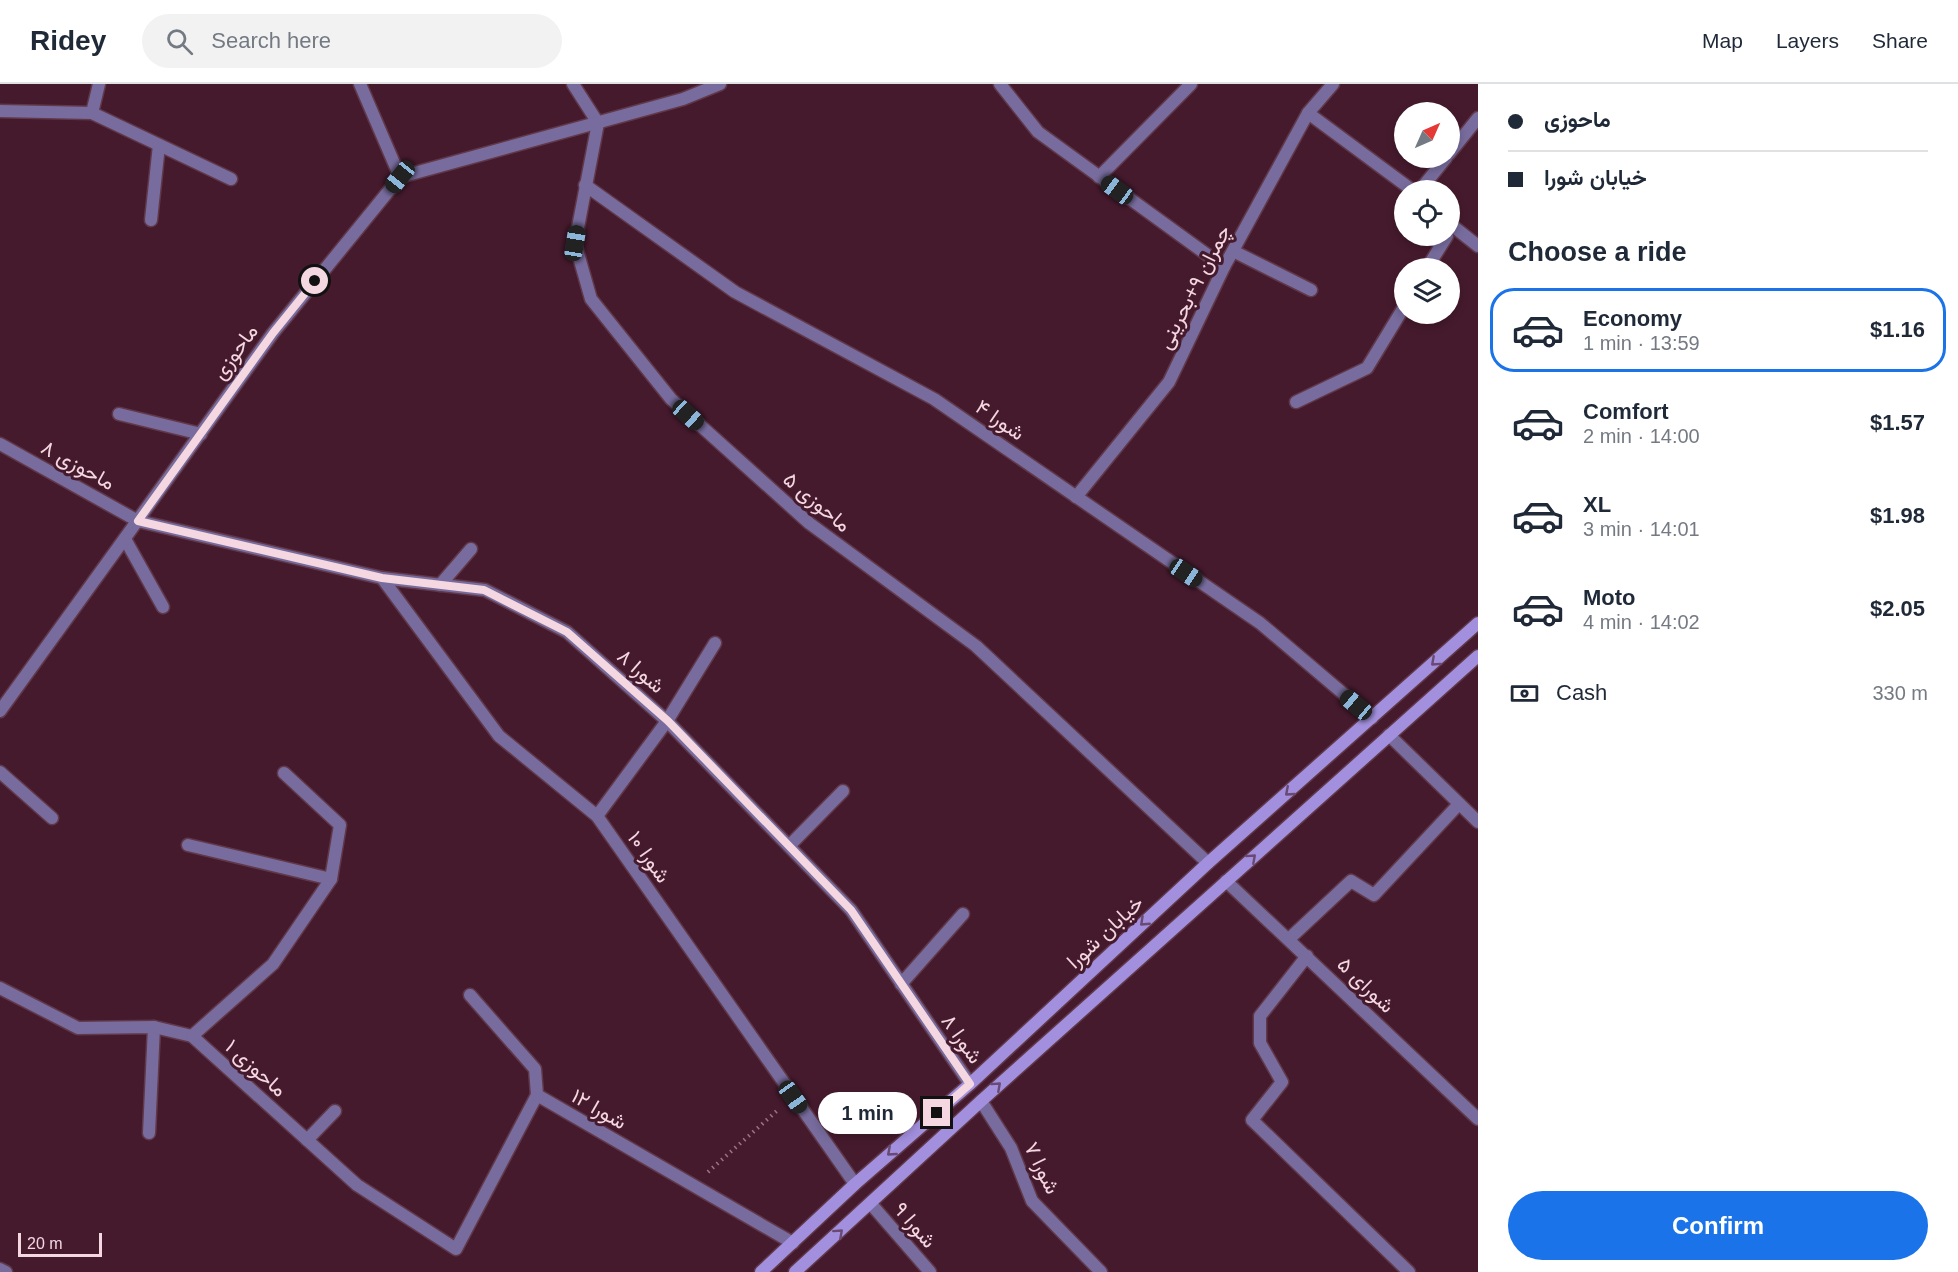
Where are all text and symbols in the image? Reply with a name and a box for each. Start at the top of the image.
search box [142,14,562,68]
text: Ridey [30,25,106,56]
icon: search [163,25,196,58]
text: Search here [211,28,331,53]
text: Map [1702,29,1743,52]
text: Layers [1776,29,1839,52]
text: Share [1872,29,1928,52]
north arrow [1394,102,1460,168]
map controls [1394,102,1460,324]
text: ماحوزی [1544,107,1611,132]
car [382,157,418,197]
text: خیابان شورا [1544,165,1647,190]
car [1097,172,1137,208]
button: locate [1394,180,1460,246]
street label: چمران ۹+بحرینی [1152,221,1237,354]
car [563,224,587,262]
text: Choose a ride [1508,237,1687,267]
button: layers [1394,258,1460,324]
route start [301,267,328,294]
icon: car [1511,303,1565,357]
text: Economy [1583,306,1682,331]
text: $1.16 [1870,317,1925,342]
street label: ماحوزی [207,320,264,385]
text: 1 min · 13:59 [1583,332,1700,354]
street label: شورا ۴ [970,395,1029,446]
car [669,396,707,434]
icon: car [1511,396,1565,450]
text: Comfort [1583,399,1669,424]
text: $1.57 [1870,410,1925,435]
text: 2 min · 14:00 [1583,425,1700,447]
street label: ماحوزی ۸ [37,435,119,496]
street label: ماحوزی ۵ [778,467,855,538]
icon: car [1511,489,1565,543]
text: XL [1583,492,1611,517]
text: $1.98 [1870,503,1925,528]
text: 3 min · 14:01 [1583,518,1700,540]
car [1166,555,1206,591]
icon: car [1511,582,1565,636]
text: Moto [1583,585,1636,610]
text: $2.05 [1870,596,1925,621]
text: 4 min · 14:02 [1583,611,1700,633]
street label: شورا ۸ [612,644,670,699]
one-way arrow [1431,655,1441,666]
icon: cash [1508,677,1541,710]
text: Cash [1556,680,1607,705]
text: 330 m [1872,682,1928,704]
car [1336,687,1376,723]
one-way arrow [1285,785,1296,796]
street label: شورا ۱۰ [622,827,675,888]
one-way arrow [1245,854,1256,865]
street label: خیابان شورا [1062,891,1149,974]
one-way arrow [1141,915,1152,926]
street label: شورای ۵ [1332,952,1399,1019]
street label: شورا ۸ [936,1010,988,1069]
street label: ماحوزی ۱ [220,1034,292,1102]
car [775,1077,811,1117]
one-way arrow [990,1082,1001,1093]
street label: شورا ۱۲ [567,1084,631,1135]
callout: 1 min [817,1092,916,1134]
route end [923,1099,950,1126]
text: 1 min [841,1102,894,1124]
street label: شورا ۷ [1018,1138,1065,1198]
one-way arrow [887,1145,898,1156]
button: Confirm [1508,1191,1928,1260]
street label: شورا ۹ [888,1197,941,1253]
one-way arrow [832,1229,842,1240]
scale bar [18,1230,102,1258]
text: 20 m [27,1235,63,1252]

